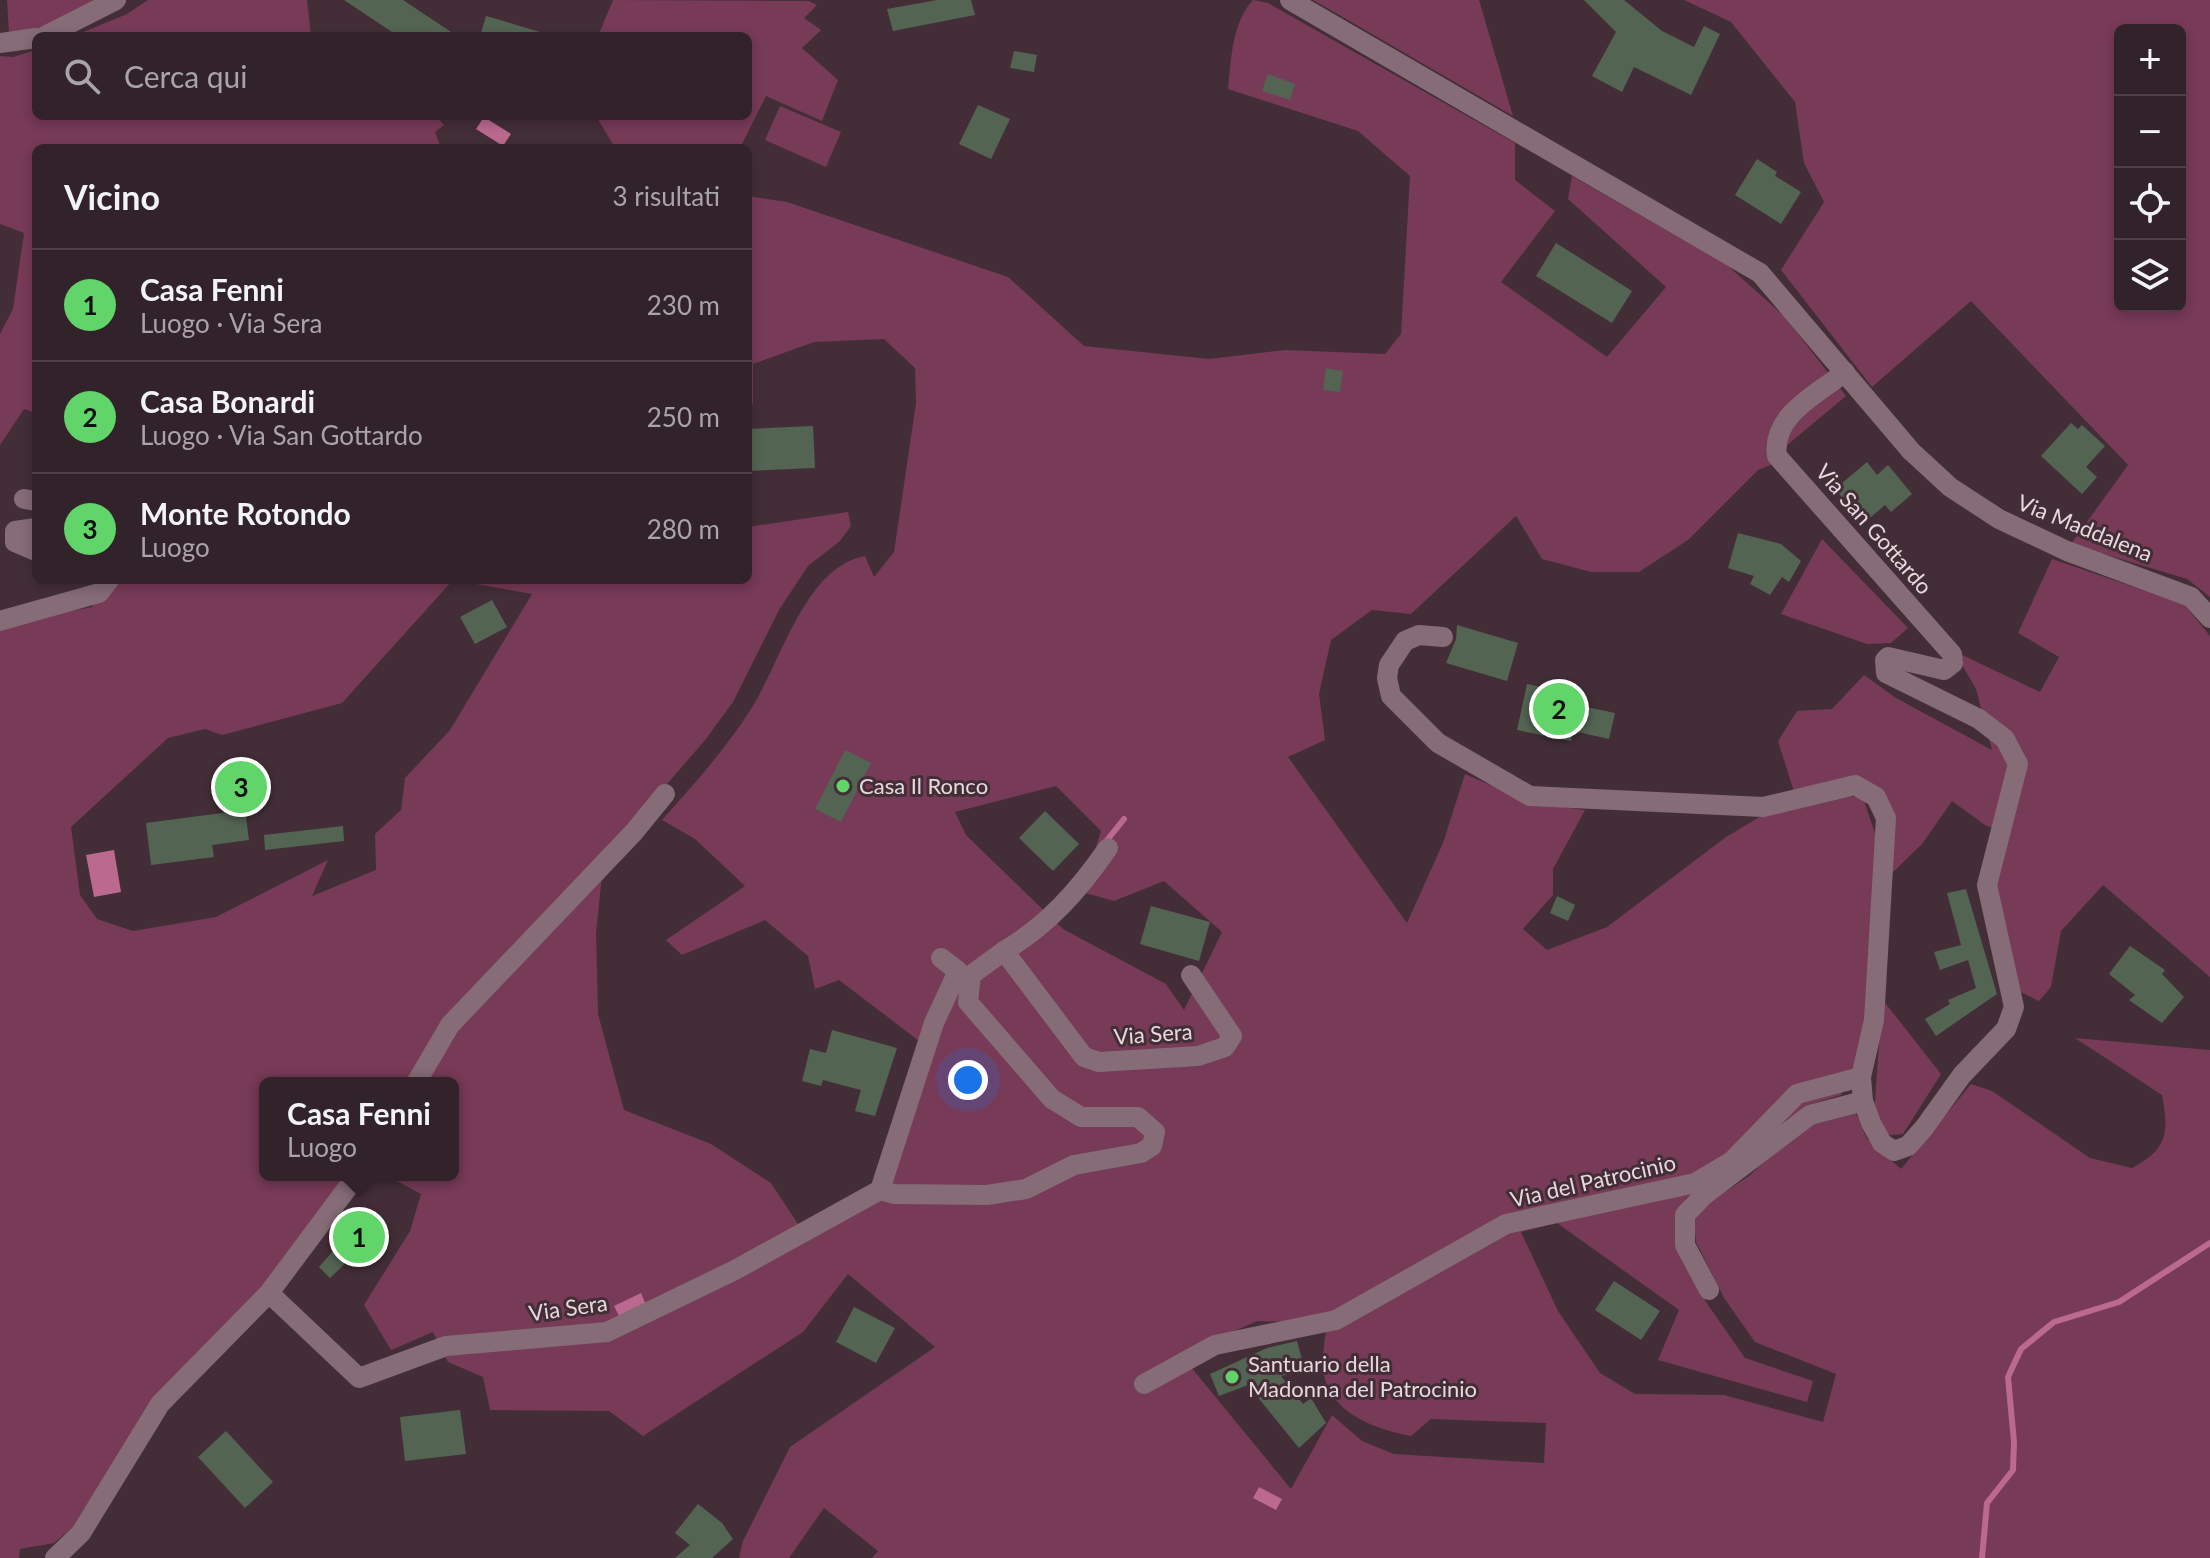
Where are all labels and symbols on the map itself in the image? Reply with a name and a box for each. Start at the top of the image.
street label: Via San Gottardo [1810,458,1938,599]
street label: Via Maddalena [2014,488,2157,567]
pin: 2 [1533,679,1585,739]
pin: 3 [215,757,267,817]
place label: Casa Il Ronco [859,772,988,799]
marker: Casa Il Ronco [834,777,852,795]
street label: Via Sera [1113,1017,1193,1050]
your location [948,1060,988,1100]
street label: Via del Patrocinio [1508,1148,1678,1213]
pin: 1 [333,1207,385,1267]
street label: Via Sera [527,1289,609,1326]
place label: Santuario della Madonna del Patrocinio [1248,1350,1477,1402]
marker: Santuario della Madonna del Patrocinio [1223,1368,1241,1386]

